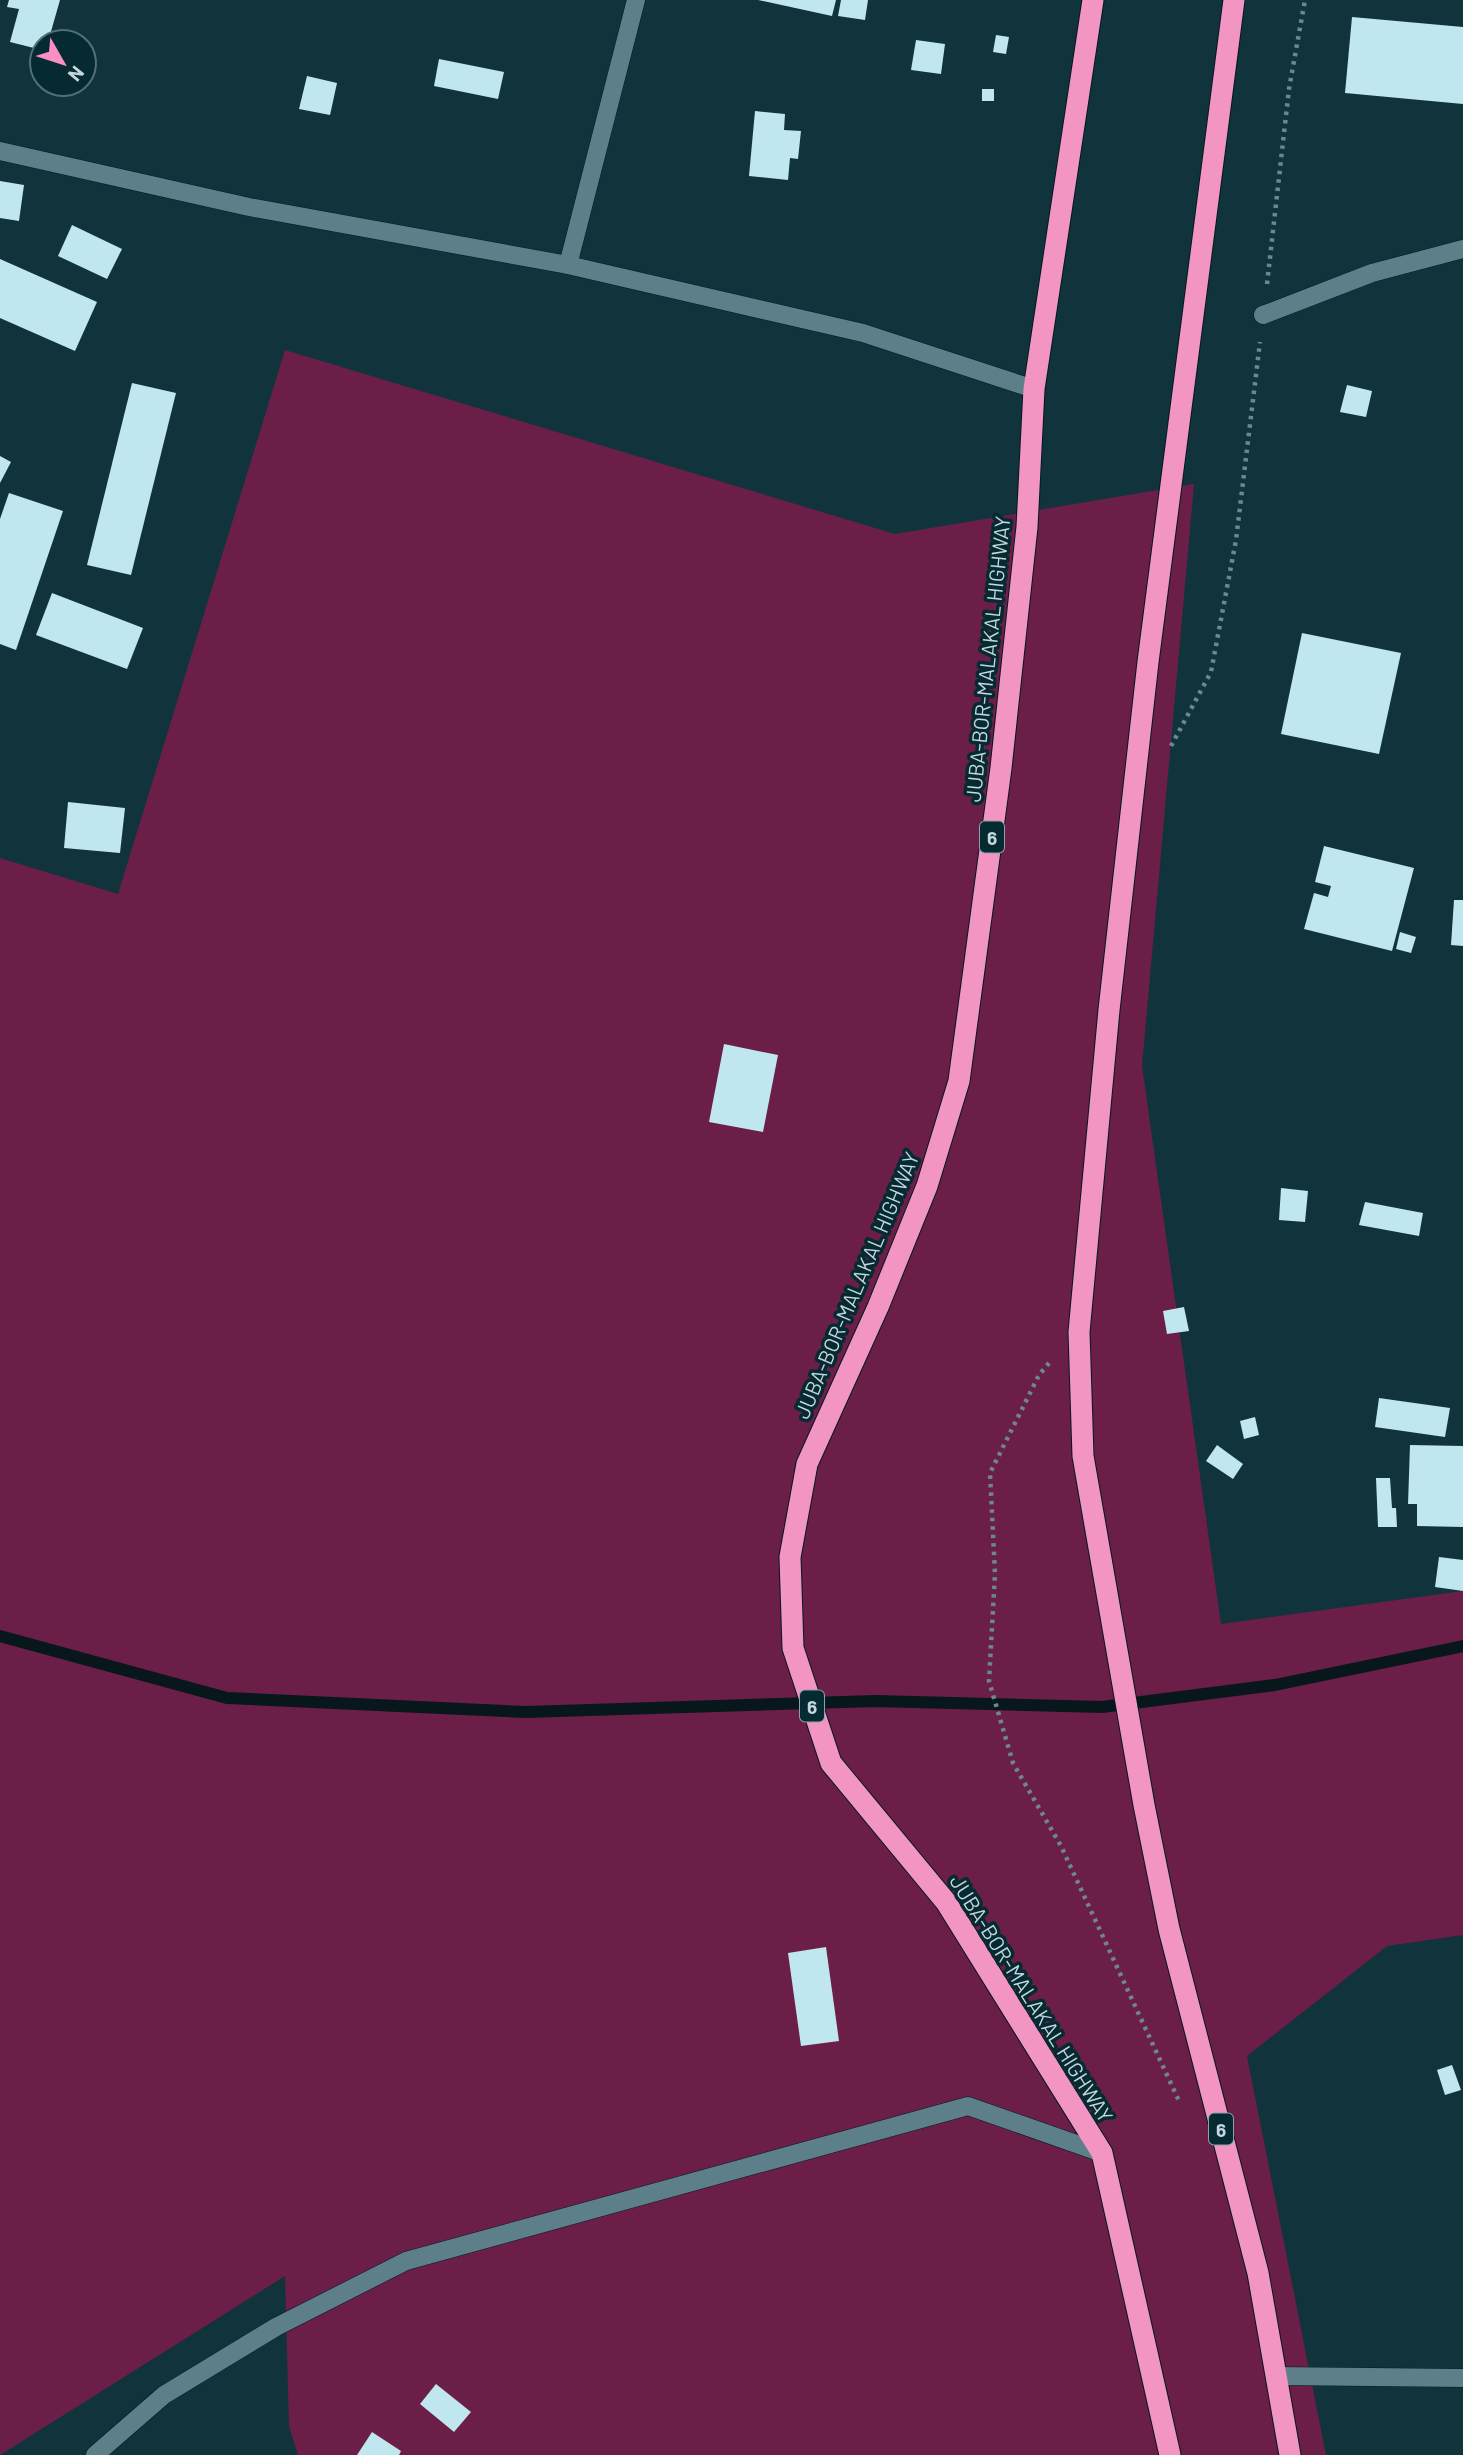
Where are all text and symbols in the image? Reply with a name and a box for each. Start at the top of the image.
north arrow [28,28,98,98]
text: N [64,62,90,86]
street label: JUBA-BOR-MALAKAL HIGHWAY [960,515,1014,803]
road number: 6 [980,822,1004,852]
street label: JUBA-BOR-MALAKAL HIGHWAY [788,1148,924,1422]
road number: 6 [800,1690,824,1722]
street label: JUBA-BOR-MALAKAL HIGHWAY [945,1870,1119,2127]
road number: 6 [1209,2114,1233,2144]

